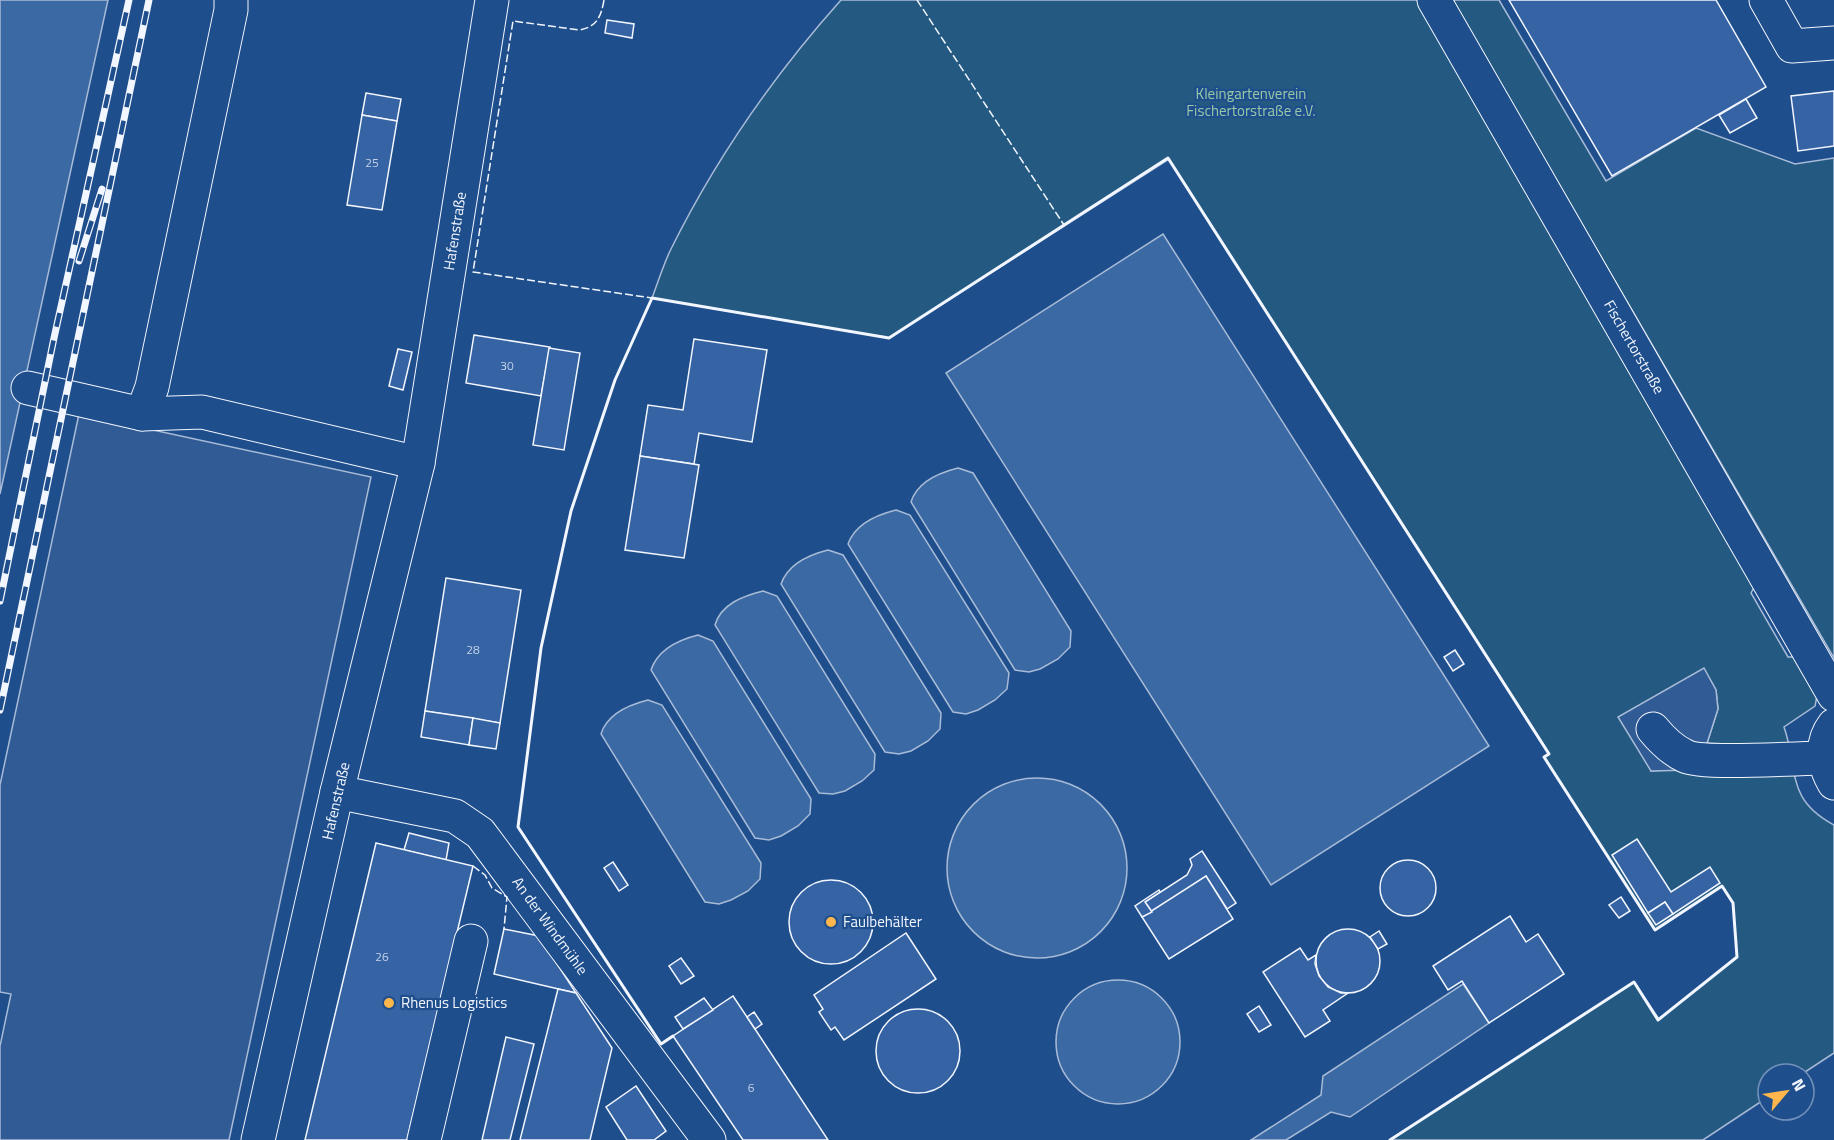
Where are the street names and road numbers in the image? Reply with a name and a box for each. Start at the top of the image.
street label: Hafenstraße [437,190,472,272]
street label: Fischertorstraße [1598,296,1671,398]
street label: Hafenstraße [315,760,356,842]
street label: An der Windmühle [507,872,594,980]

